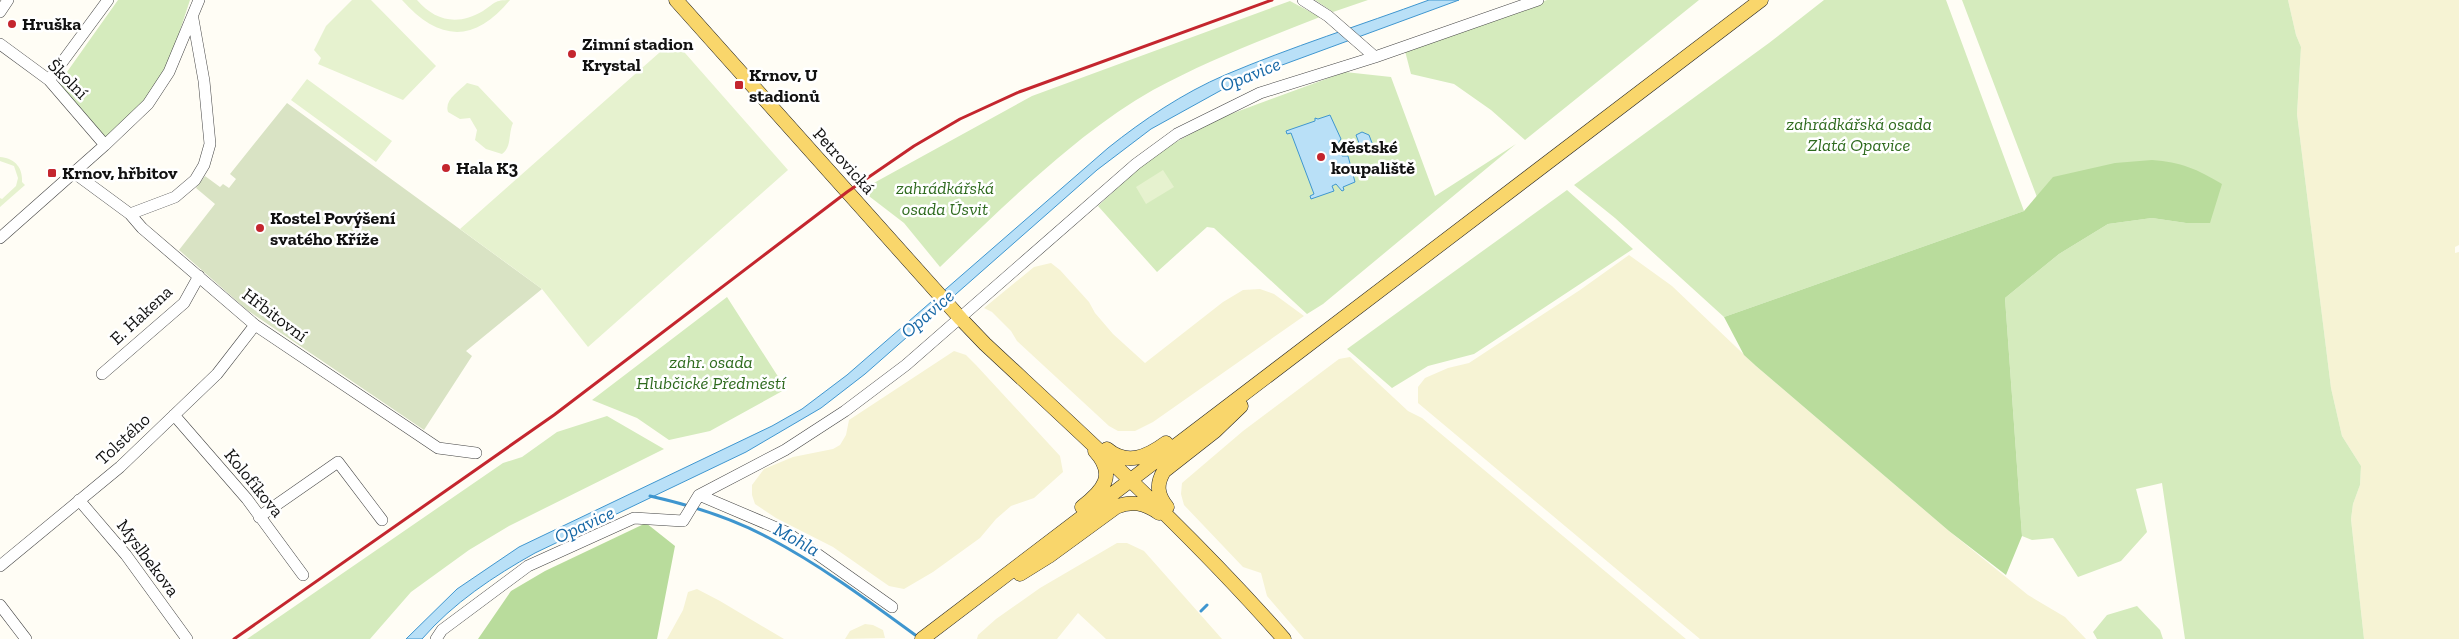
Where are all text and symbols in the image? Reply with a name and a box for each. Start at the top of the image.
place label: Hruška [22,13,81,35]
marker: Hruška [6,18,18,30]
place label: Zimní stadion Krystal [582,33,694,76]
marker: Zimní stadion Krystal [566,48,578,60]
water label: Opavice [1216,52,1284,97]
street label: Školní [43,54,93,104]
place label: Krnov, U stadionů [749,64,820,107]
marker: Krnov, U stadionů [733,79,745,91]
park label: zahrádkářská osada Zlatá Opavice [1786,113,1932,156]
street label: Petrovická [808,123,880,199]
place label: Městské koupaliště [1331,136,1415,179]
marker: Městské koupaliště [1315,151,1327,163]
place label: Hala K3 [456,157,518,179]
place label: Krnov, hřbitov [62,162,178,184]
marker: Hala K3 [440,162,452,174]
marker: Krnov, hřbitov [46,167,58,179]
park label: zahrádkářská osada Úsvit [896,177,994,220]
place label: Kostel Povýšení svatého Kříže [270,207,396,250]
marker: Kostel Povýšení svatého Kříže [254,222,266,234]
street label: E. Hakena [105,280,177,349]
street label: Hřbitovní [238,283,312,347]
water label: Opavice [896,284,959,343]
park label: zahr. osada Hlubčické Předměstí [636,351,787,394]
street label: Tolstého [91,408,155,470]
street label: Kolofíkova [220,444,289,522]
water label: Opavice [551,501,618,548]
street label: Myslbekova [112,515,184,601]
water label: Mohla [770,518,824,561]

